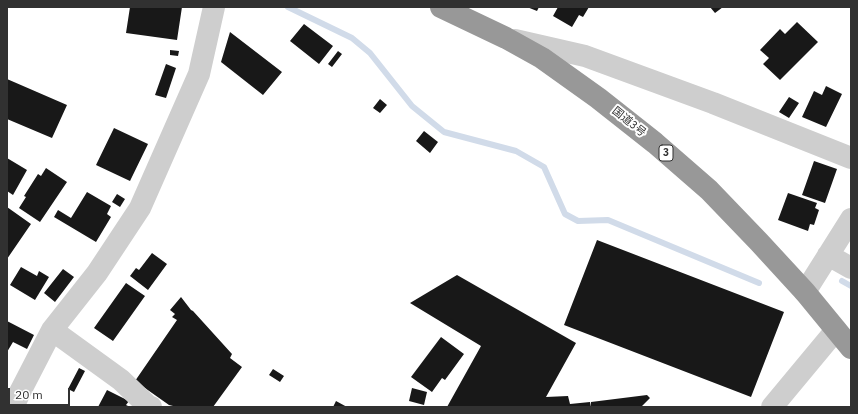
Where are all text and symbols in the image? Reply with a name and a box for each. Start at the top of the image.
street label: 国道3号 [609,104,649,140]
road number: 3 [659,145,673,161]
scale bar [10,380,72,406]
text: 20 m [15,387,43,402]

